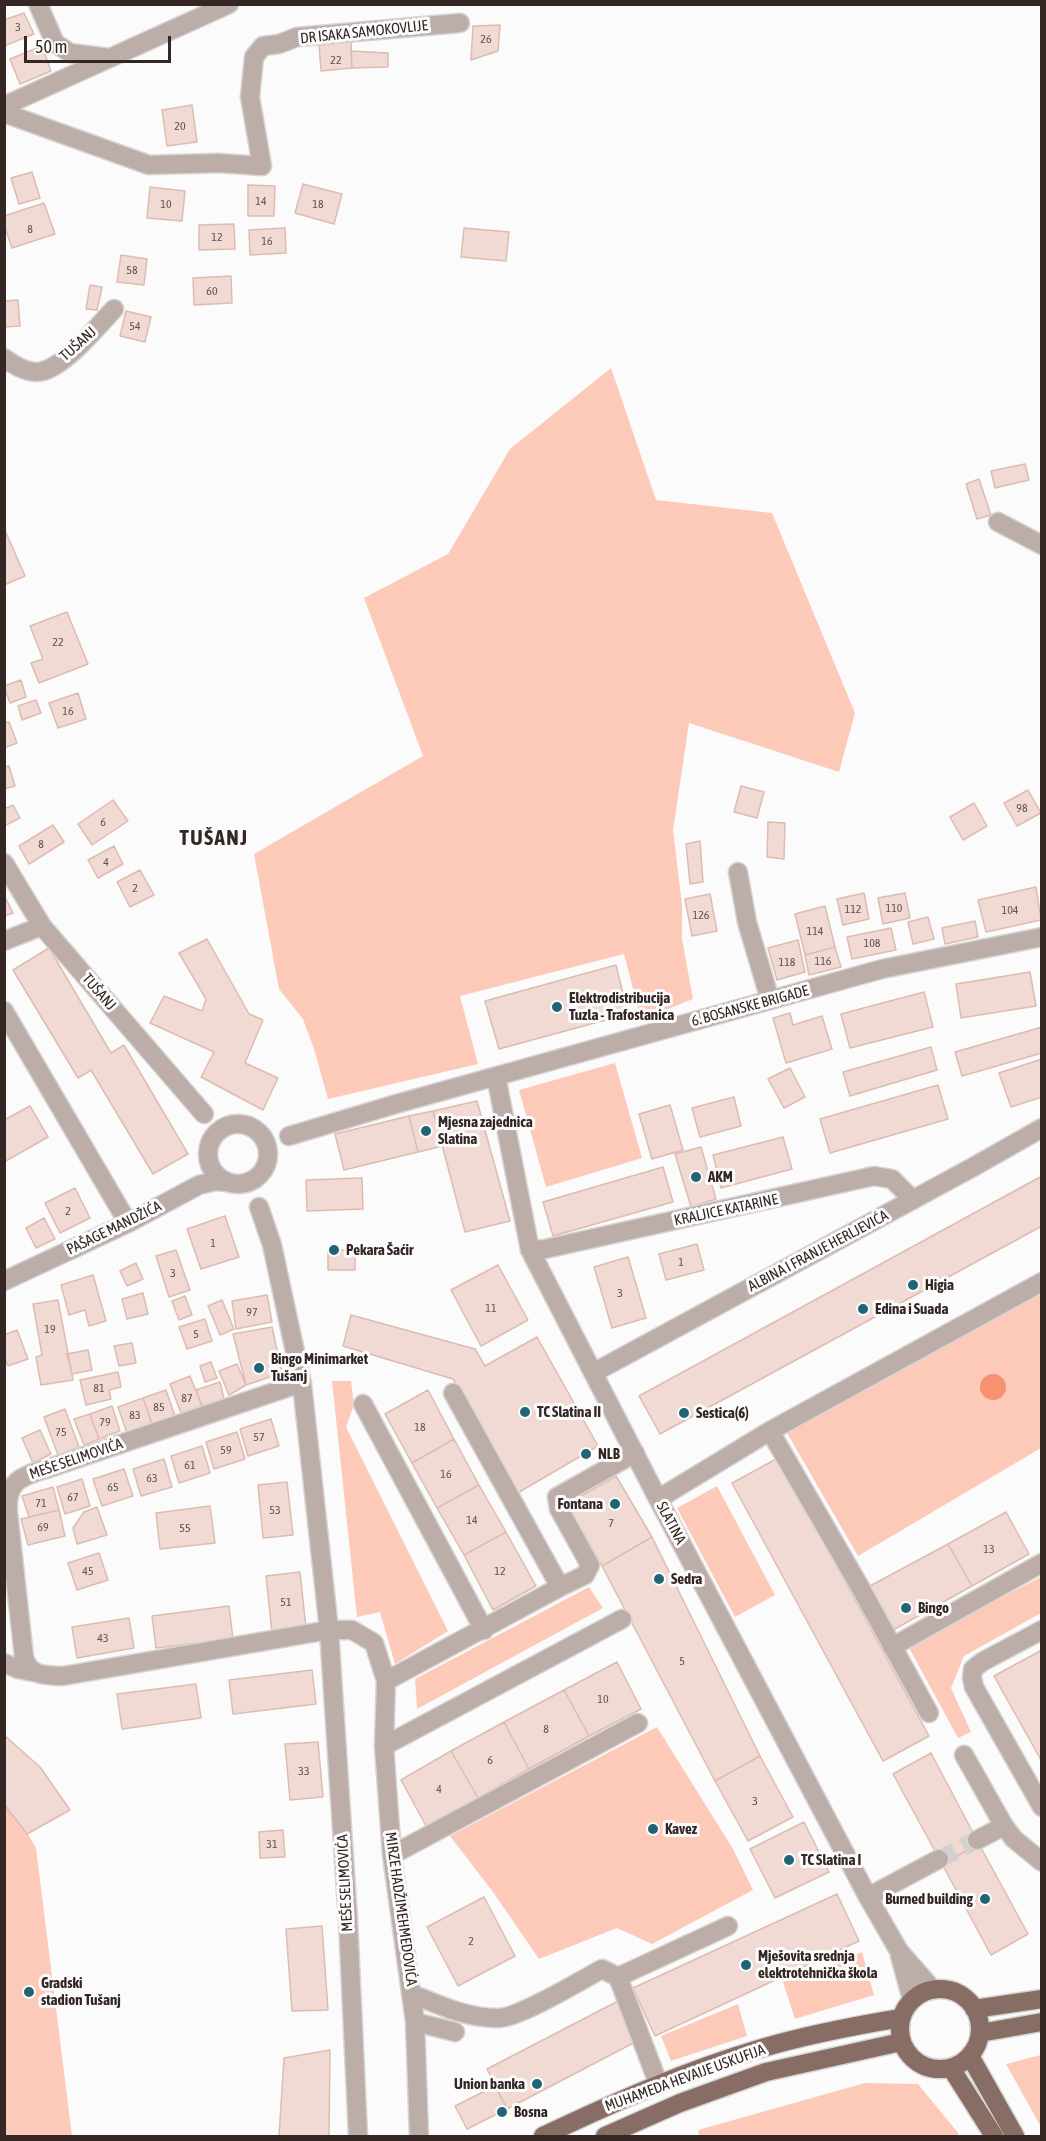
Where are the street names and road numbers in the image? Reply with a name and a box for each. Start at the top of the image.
street label: DR ISAKA SAMOKOVLIJE [299,16,429,48]
street label: TUŠANJ [56,323,100,365]
street label: TUŠANJ [78,970,120,1014]
street label: 6. BOSANSKE BRIGADE [689,982,811,1030]
street label: KRALJICE KATARINE [672,1190,780,1230]
street label: PAŠAGE MANDŽIĆA [64,1197,164,1259]
street label: ALBINA I FRANJE HERLJEVIĆA [745,1206,891,1296]
street label: MEŠE SELIMOVIĆA [27,1435,125,1483]
street label: SLATINA [652,1499,690,1547]
street label: MIRZE HADŽIMEHMEDOVIĆA [381,1831,421,1987]
street label: MEŠE SELIMOVIĆA [333,1834,357,1932]
street label: MUHAMEDA HEVAIJE USKUFIJA [602,2041,768,2115]

